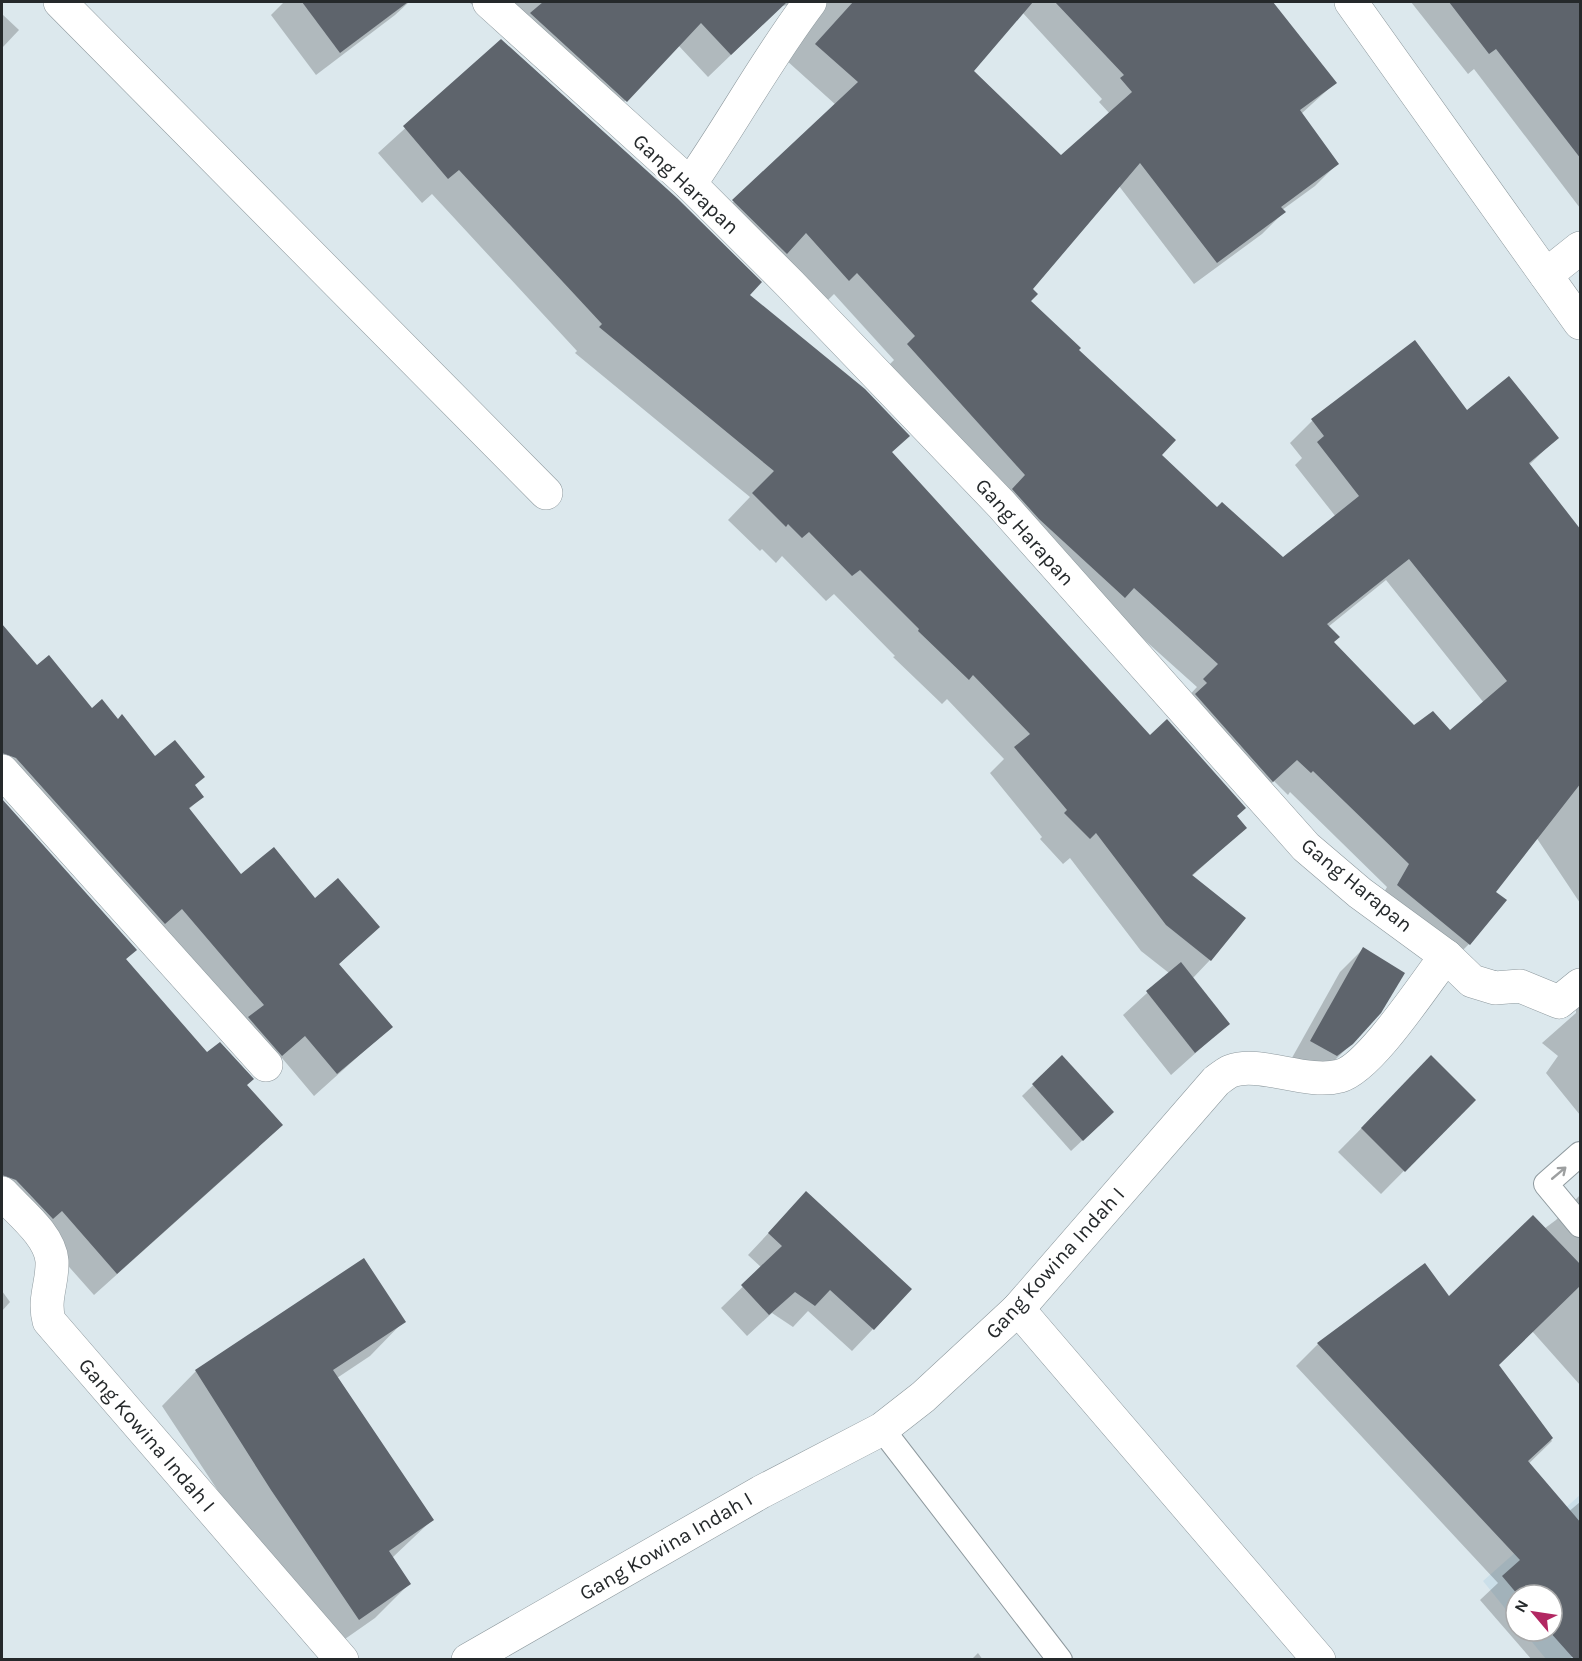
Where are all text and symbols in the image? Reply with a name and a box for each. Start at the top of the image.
street label: Gang Harapan [628,129,744,239]
street label: Gang Harapan [971,473,1079,591]
street label: Gang Harapan [1297,833,1417,937]
one-way arrow [1551,1166,1566,1180]
street label: Gang Kowina Indah I [981,1182,1129,1344]
street label: Gang Kowina Indah I [74,1353,220,1517]
street label: Gang Kowina Indah I [575,1487,757,1605]
north arrow [1504,1583,1564,1643]
text: N [1510,1596,1532,1616]

